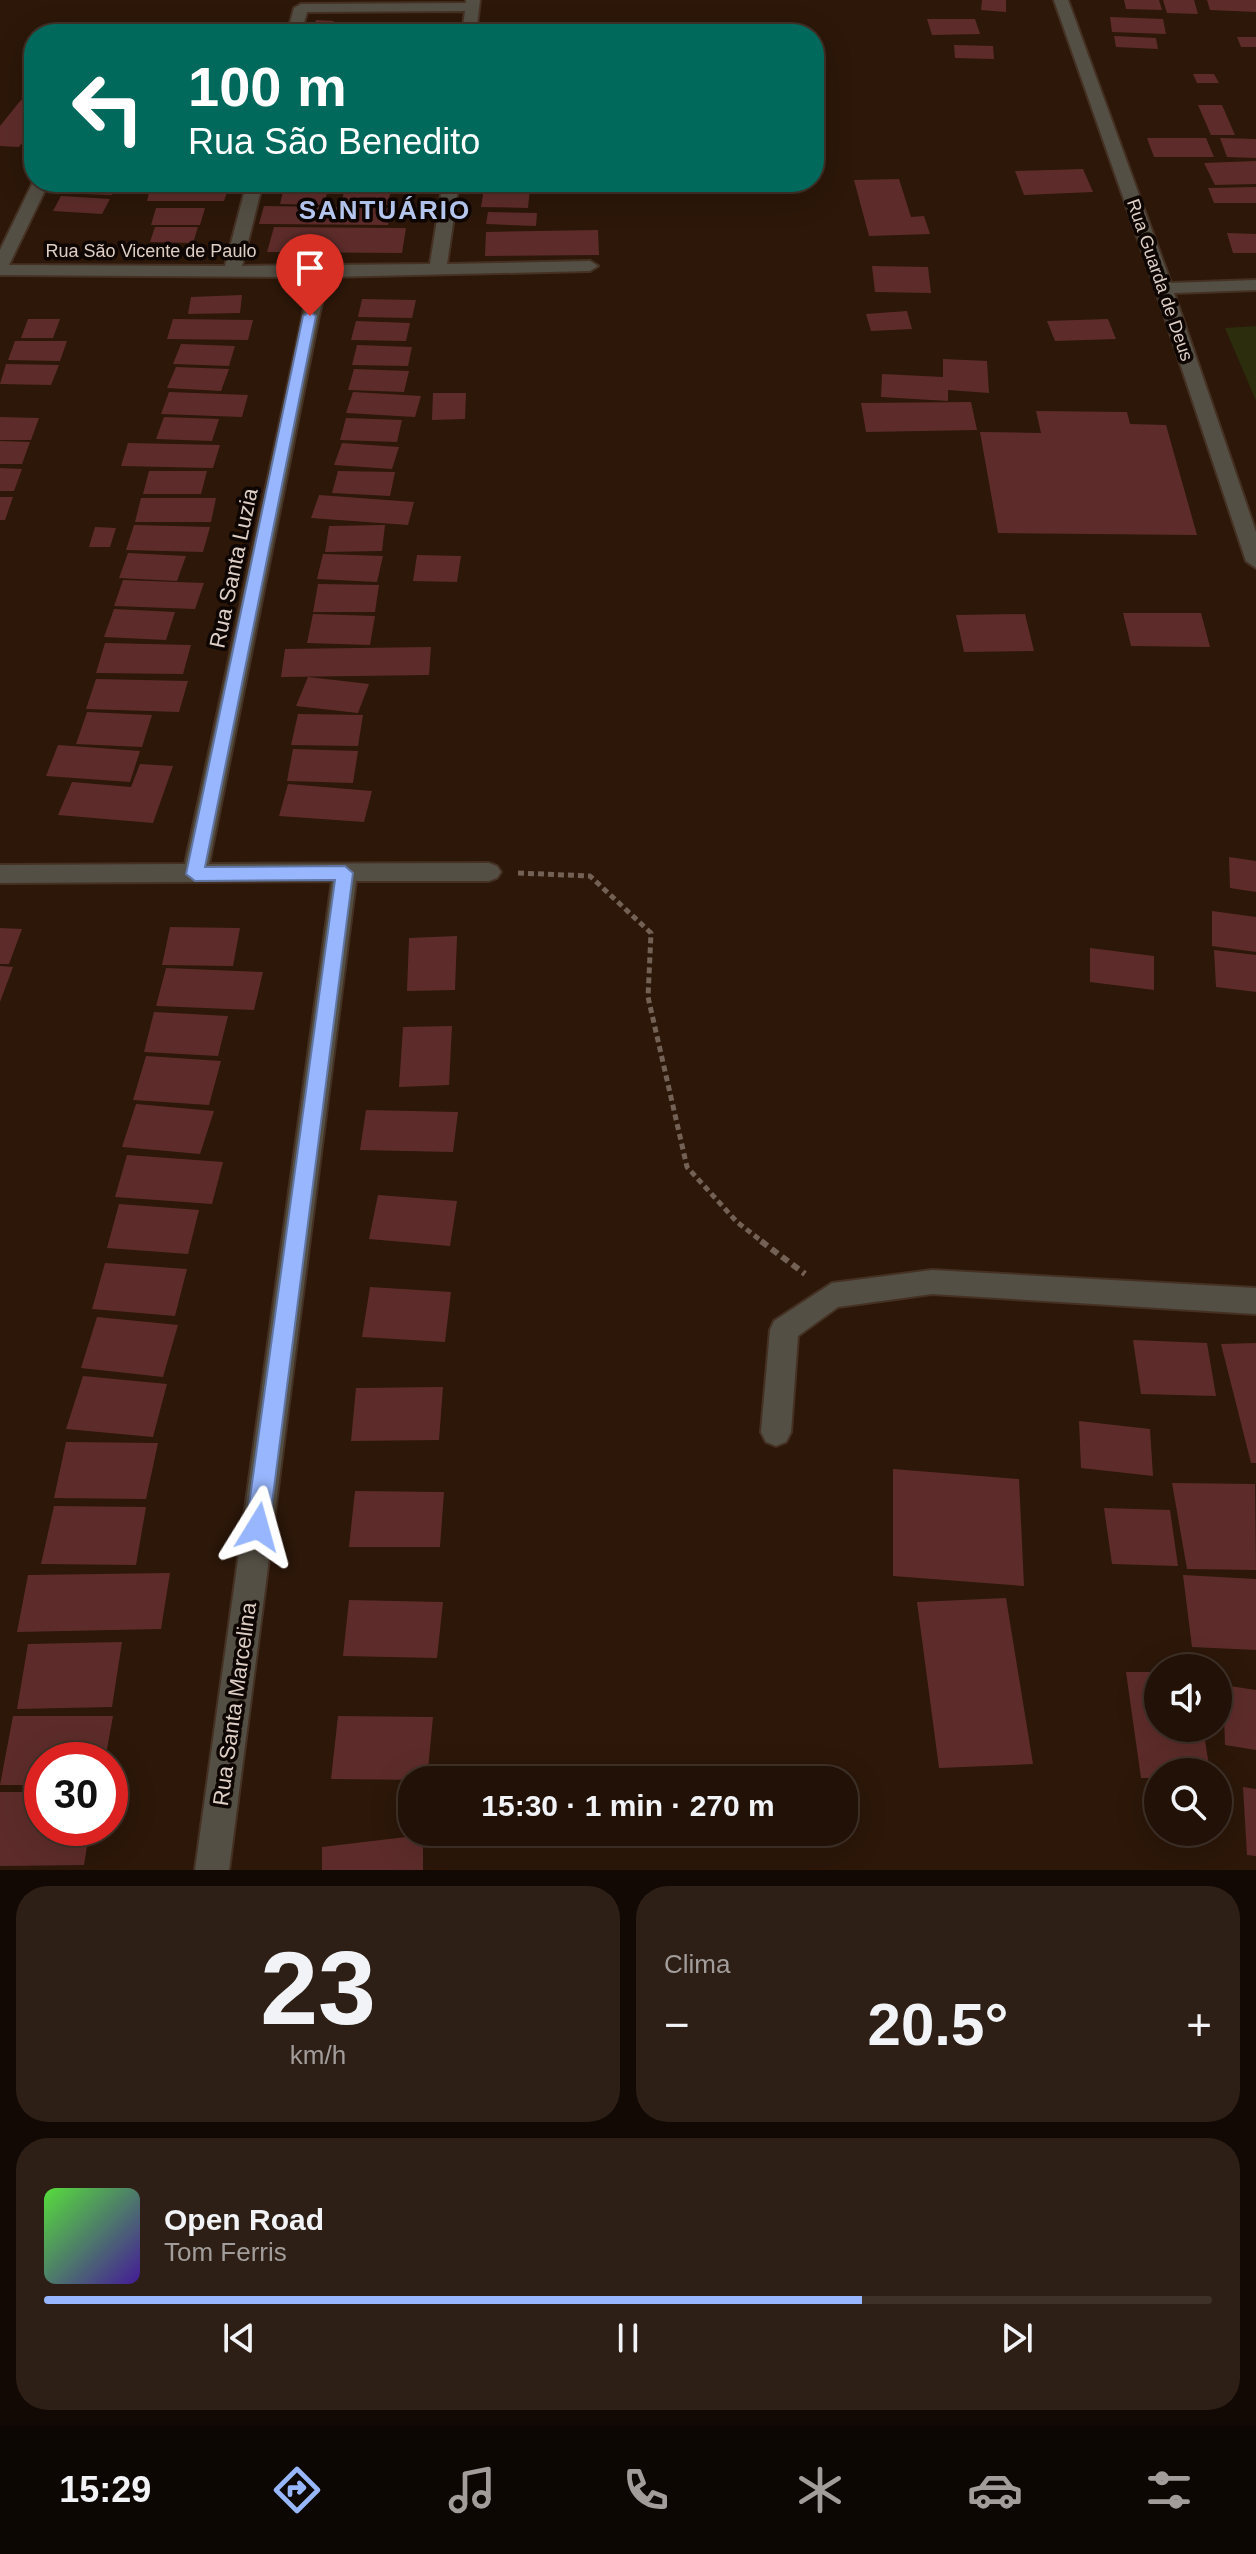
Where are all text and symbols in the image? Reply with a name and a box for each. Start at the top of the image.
text: 100 m [188,55,347,118]
icon: left [56,56,160,160]
text: Rua São Benedito [188,121,480,162]
district label: SANTUÁRIO [299,195,471,225]
street label: Rua Guarda de Deus [1123,196,1197,364]
pin [276,234,344,316]
street label: Rua São Vicente de Paulo [46,241,256,261]
icon: arrive [288,246,332,290]
street label: Rua Santa Luzia [204,485,263,650]
position arrow [216,1485,300,1569]
street label: Rua Santa Marcelina [208,1600,261,1808]
map controls [1144,1654,1232,1846]
button: sound [1144,1654,1232,1742]
speed limit sign: 30 [24,1742,128,1846]
button: search [1144,1758,1232,1846]
text: 15:30 · 1 min · 270 m [481,1789,775,1822]
text: 23 [260,1930,376,2046]
text: Clima [664,1949,730,1979]
text: 20.5° [868,1991,1008,2058]
text: − [664,2000,690,2049]
text: + [1186,2000,1212,2049]
text: km/h [290,2040,346,2070]
text: Open Road [164,2203,324,2236]
text: Tom Ferris [164,2237,287,2267]
icon: previous [217,2316,261,2360]
icon: pause [606,2316,650,2360]
icon: next [995,2316,1039,2360]
icon: directions [269,2462,325,2518]
icon: music [444,2462,500,2518]
icon: phone [618,2462,674,2518]
icon: climate [792,2462,848,2518]
icon: car [967,2462,1023,2518]
icon: filters [1141,2462,1197,2518]
text: 15:29 [59,2469,151,2510]

